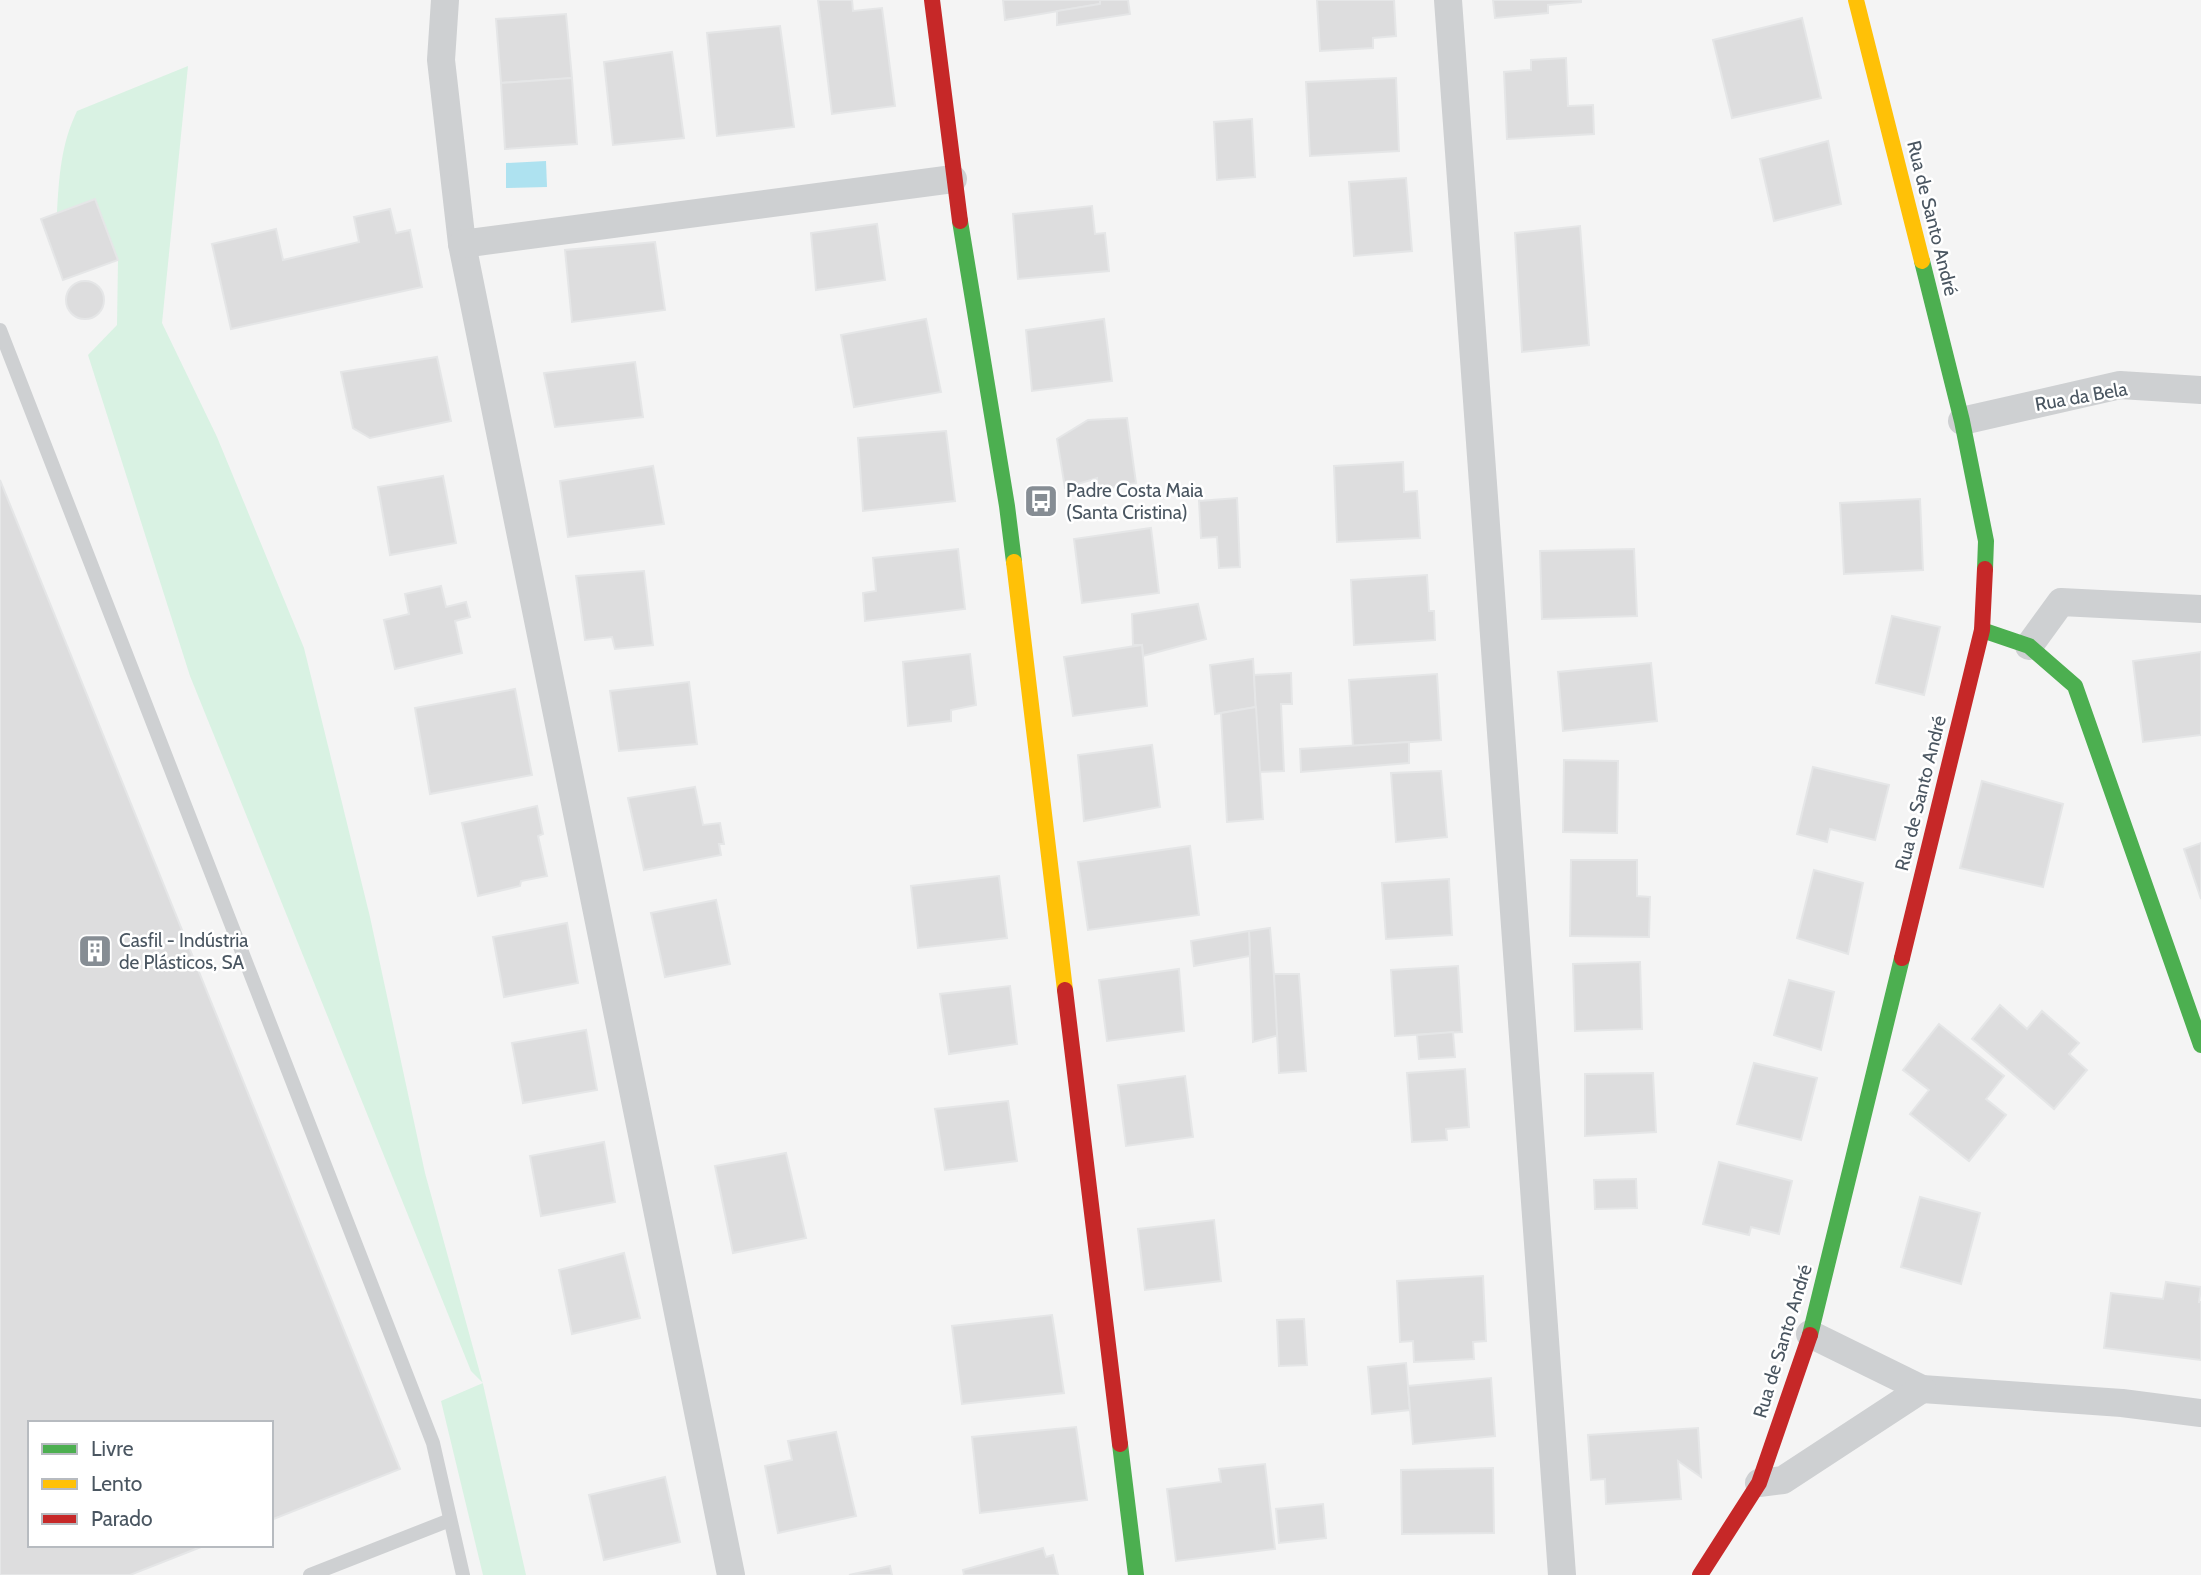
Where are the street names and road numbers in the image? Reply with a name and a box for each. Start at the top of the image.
street label: Rua de Santo André [1902,138,1963,298]
street label: Rua da Bela [2033,377,2129,416]
street label: Rua de Santo André [1890,713,1951,873]
street label: Rua de Santo André [1748,1261,1817,1421]

